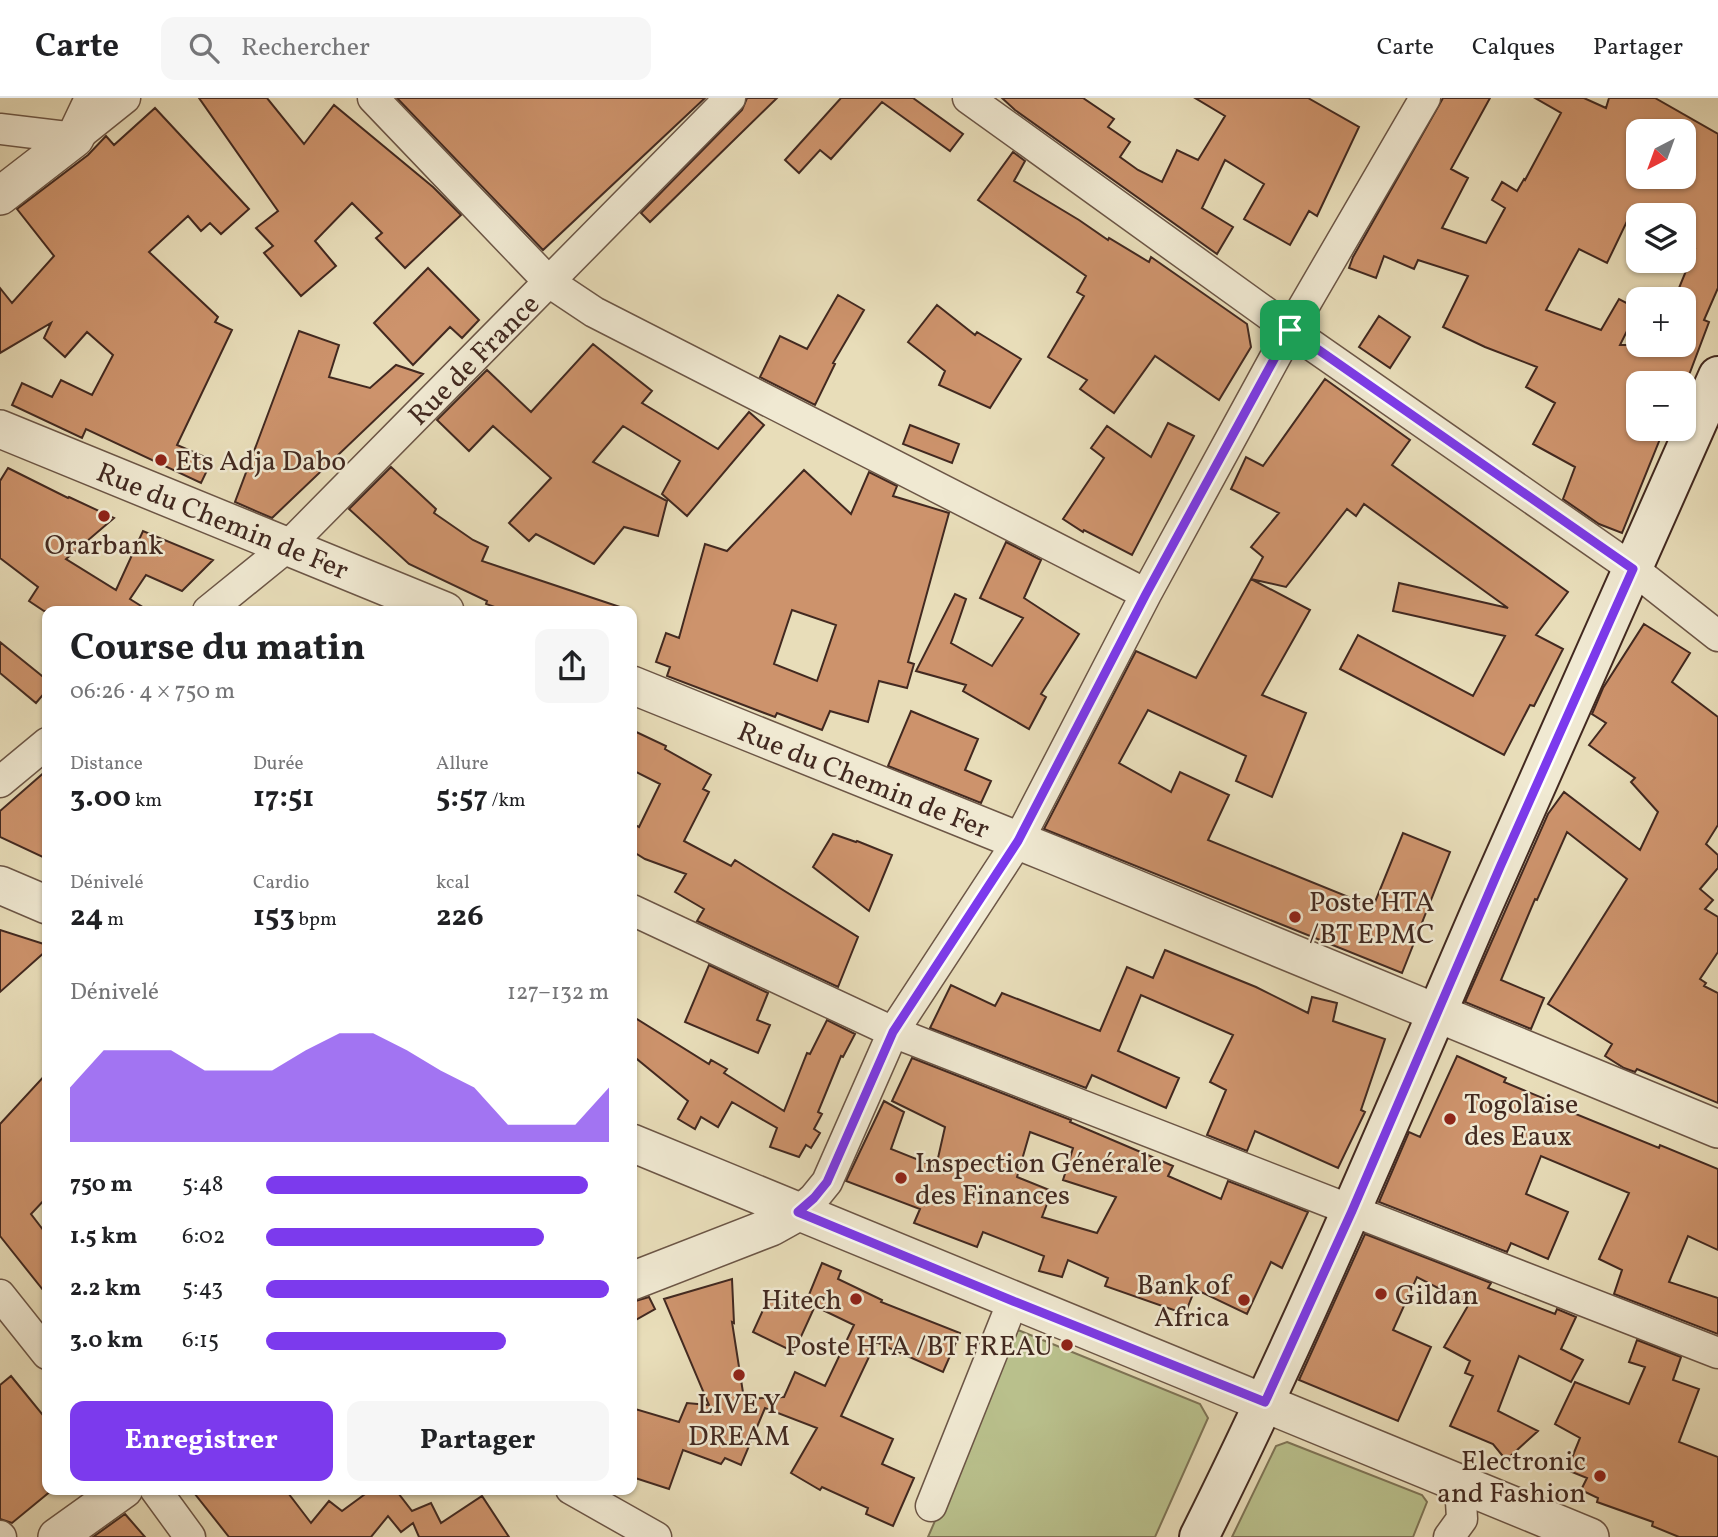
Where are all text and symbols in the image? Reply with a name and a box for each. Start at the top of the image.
search box [161,17,651,80]
text: Carte [35,25,119,71]
icon: search [185,29,223,67]
text: Rechercher [241,30,370,66]
text: Carte [1377,31,1434,65]
text: Calques [1472,31,1555,65]
text: Partager [1593,31,1683,65]
north arrow [1626,119,1696,189]
map controls [1626,119,1696,441]
button: layers [1626,203,1696,273]
street label: Rue de France [400,286,549,435]
button: + [1626,287,1696,357]
pin [1260,300,1320,360]
icon: arrive [1271,311,1309,349]
button: − [1626,371,1696,441]
place label: Ets Adja Dabo [175,443,346,482]
marker: Ets Adja Dabo [153,452,169,468]
street label: Rue du Chemin de Fer [90,454,354,591]
marker: Orarbank [96,508,112,524]
place label: Orarbank [44,527,164,566]
text: Course du matin [70,623,366,676]
button: share [535,629,609,703]
text: 06:26 · 4 × 750 m [70,676,235,708]
street label: Rue du Chemin de Fer [731,713,995,850]
text: Distance [70,751,143,777]
text: Durée [253,751,304,777]
text: Allure [436,751,488,777]
text: 3.00 [70,777,131,819]
text: 17:51 [253,777,314,819]
text: 5:57 [436,777,488,819]
text: km [131,788,162,814]
text: /km [488,788,526,814]
text: Dénivelé [70,870,143,896]
text: Cardio [253,870,309,896]
text: kcal [436,870,470,896]
place label: Poste HTA /BT EPMC [1309,884,1435,955]
text: 24 [70,896,103,938]
text: 153 [253,896,295,938]
text: 226 [436,896,484,938]
text: m [103,907,124,933]
text: bpm [295,907,337,933]
marker: Poste HTA /BT EPMC [1287,909,1303,925]
text: Dénivelé [70,977,159,1009]
text: 127–132 m [507,977,609,1009]
place label: Togolaise des Eaux [1464,1086,1578,1157]
marker: Togolaise des Eaux [1442,1111,1458,1127]
place label: Inspection Générale des Finances [915,1145,1162,1216]
text: 750 m [70,1169,133,1201]
text: 5:48 [182,1169,223,1201]
marker: Inspection Générale des Finances [893,1170,909,1186]
text: 1.5 km [70,1221,137,1253]
text: 6:02 [182,1221,225,1253]
place label: Bank of Africa [1137,1267,1232,1338]
text: 2.2 km [70,1273,141,1305]
text: 5:43 [182,1273,223,1305]
place label: Gildan [1395,1277,1479,1316]
place label: Hitech [761,1282,842,1321]
marker: Gildan [1373,1286,1389,1302]
marker: Hitech [848,1291,864,1307]
marker: Bank of Africa [1236,1292,1252,1308]
text: 3.0 km [70,1325,143,1357]
text: 6:15 [182,1325,219,1357]
place label: Poste HTA /BT FREAU [785,1328,1053,1367]
marker: Poste HTA /BT FREAU [1059,1337,1075,1353]
marker: LIVE Y DREAM [731,1367,747,1383]
place label: LIVE Y DREAM [688,1386,790,1457]
button: Enregistrer [70,1401,333,1481]
button: Partager [347,1401,609,1481]
place label: Electronic and Fashion [1437,1443,1586,1514]
marker: Electronic and Fashion [1592,1468,1608,1484]

